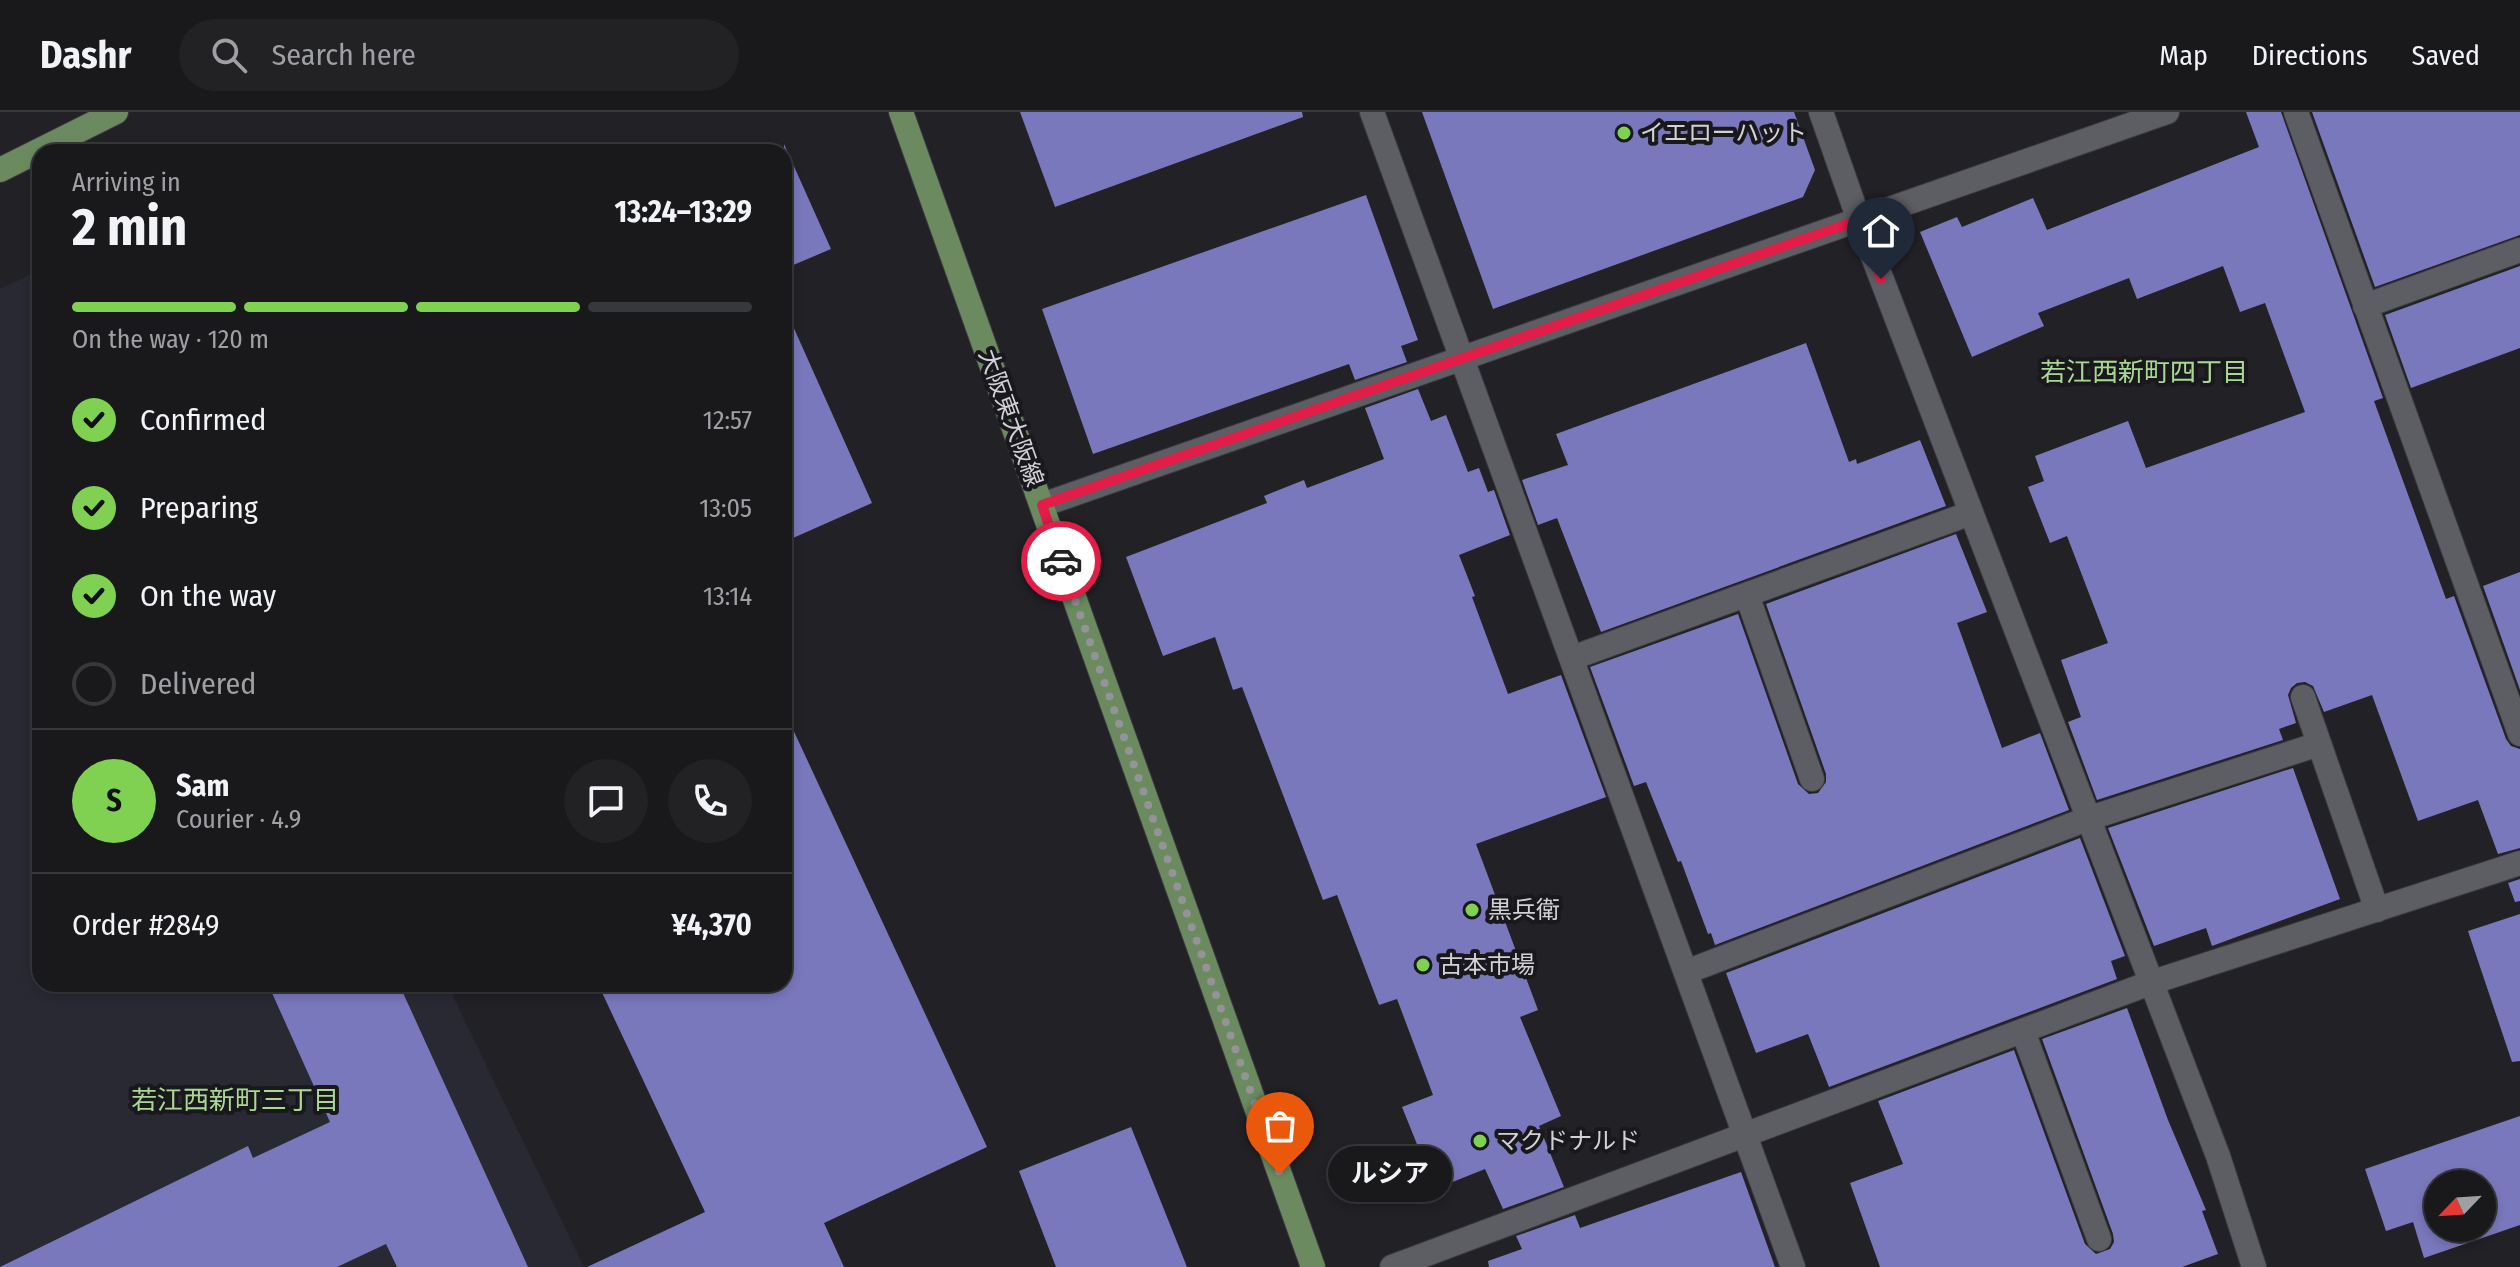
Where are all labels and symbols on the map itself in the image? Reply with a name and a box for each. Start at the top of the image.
place label: イエローハット [1640,119,1807,147]
marker: イエローハット [1615,124,1633,142]
pin [1847,197,1915,279]
street label: 大阪東大阪線 [973,346,1049,490]
district label: 若江西新町四丁目 [2040,357,2248,388]
courier [1021,521,1101,601]
place label: 黒兵衛 [1488,896,1560,924]
marker: 黒兵衛 [1463,901,1481,919]
place label: 古本市場 [1439,951,1535,979]
marker: 古本市場 [1414,956,1432,974]
district label: 若江西新町三丁目 [131,1085,339,1116]
pin [1246,1092,1314,1174]
place label: マクドナルド [1496,1127,1640,1155]
marker: マクドナルド [1471,1132,1489,1150]
callout: ルシア [1328,1146,1452,1202]
north arrow [2424,1170,2496,1242]

